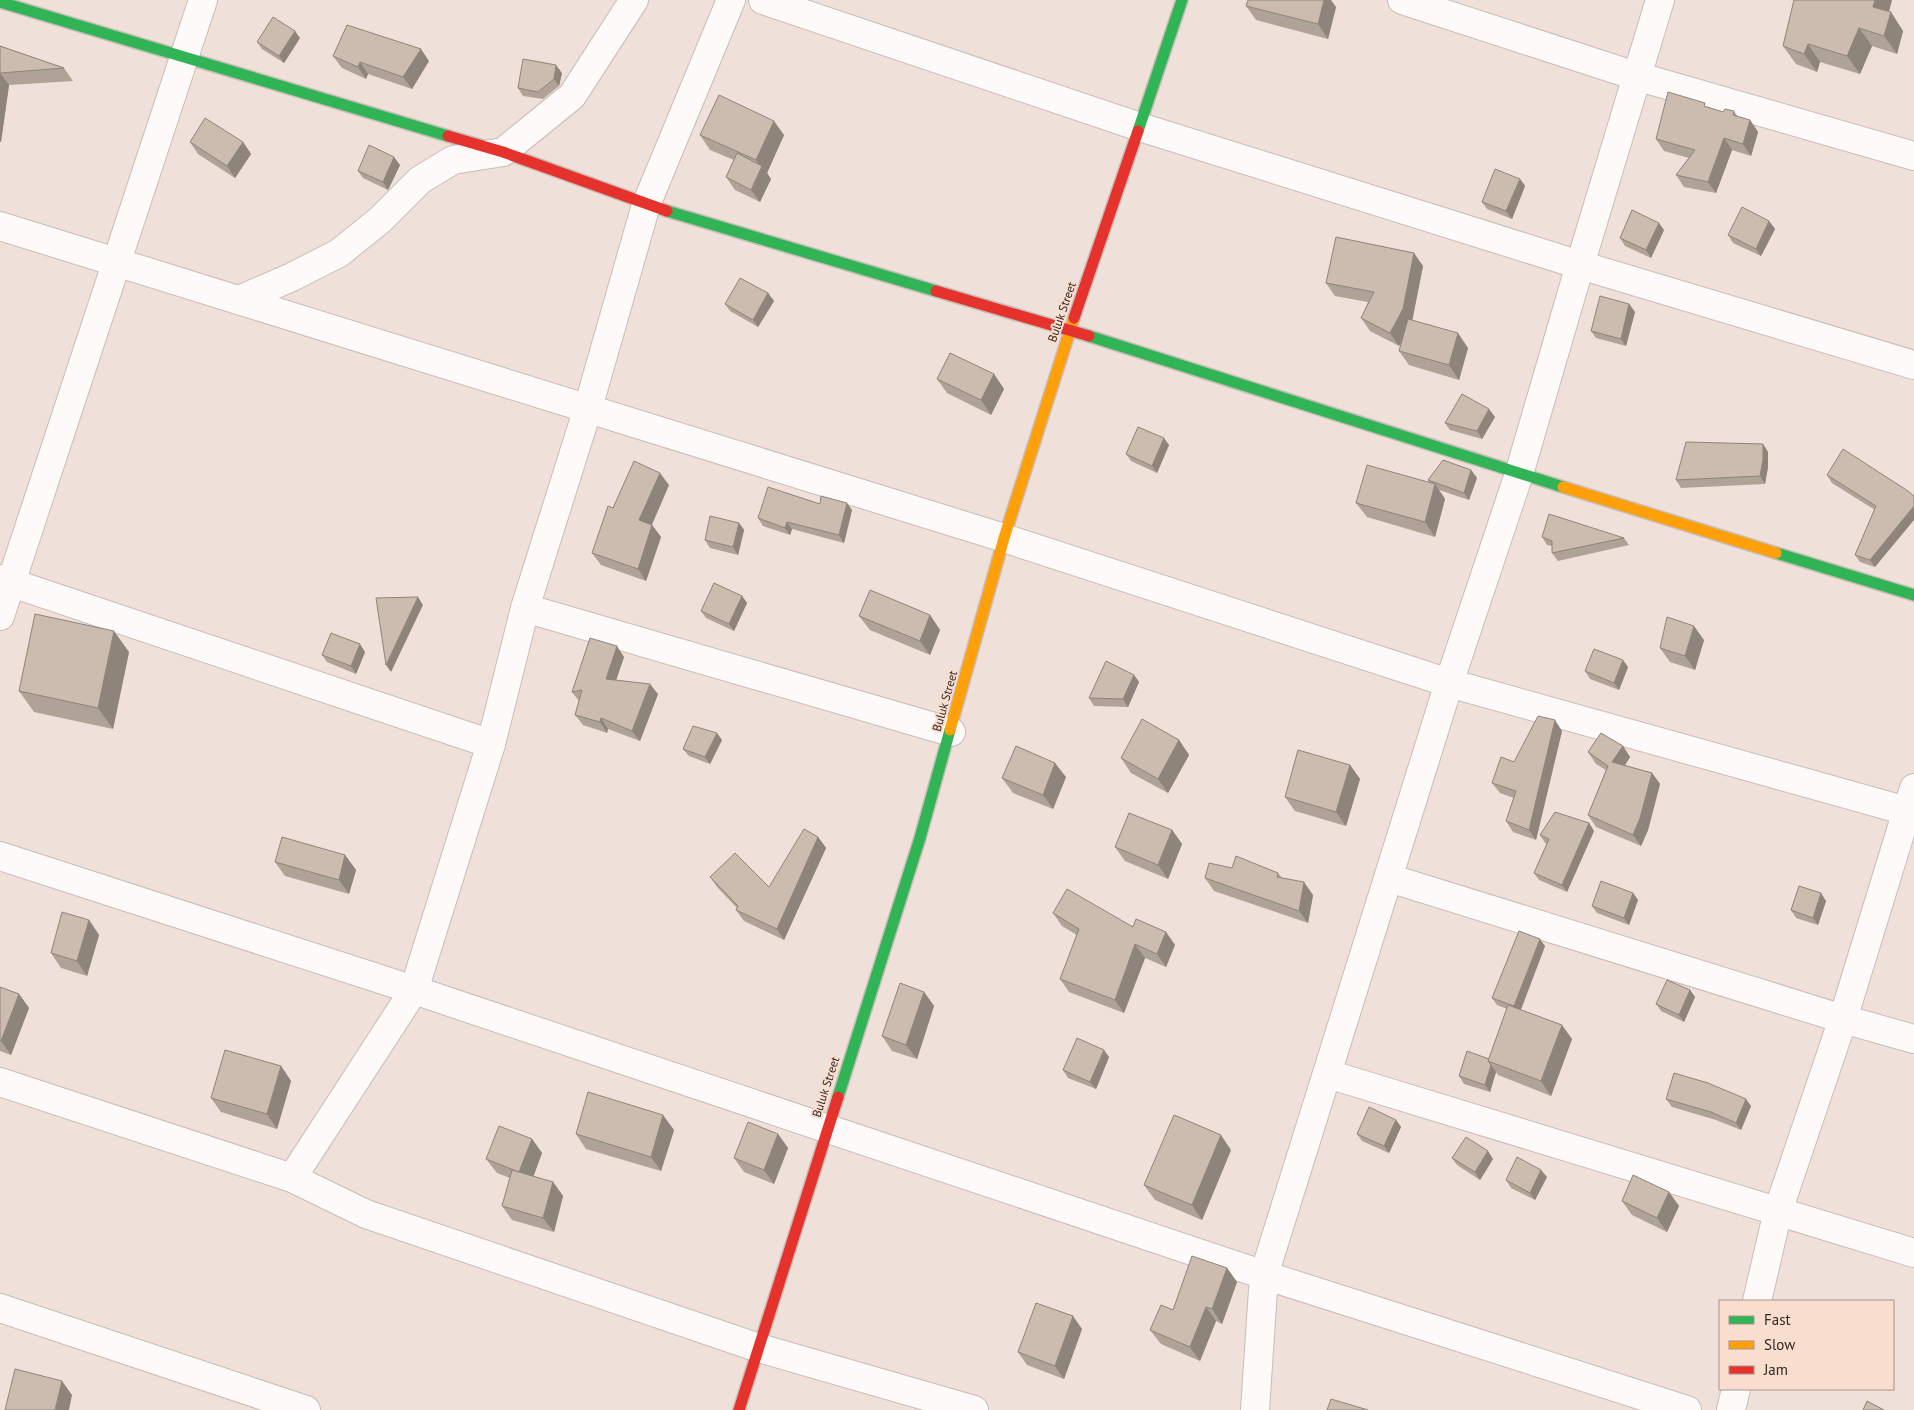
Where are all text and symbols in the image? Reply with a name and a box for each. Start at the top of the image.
street label: Buluk Street [1044,280,1079,344]
street label: Buluk Street [929,669,960,733]
street label: Buluk Street [809,1055,842,1119]
legend [1719,1300,1894,1390]
text: Fast [1764,1310,1791,1329]
text: Slow [1764,1335,1795,1354]
text: Jam [1763,1360,1788,1379]

